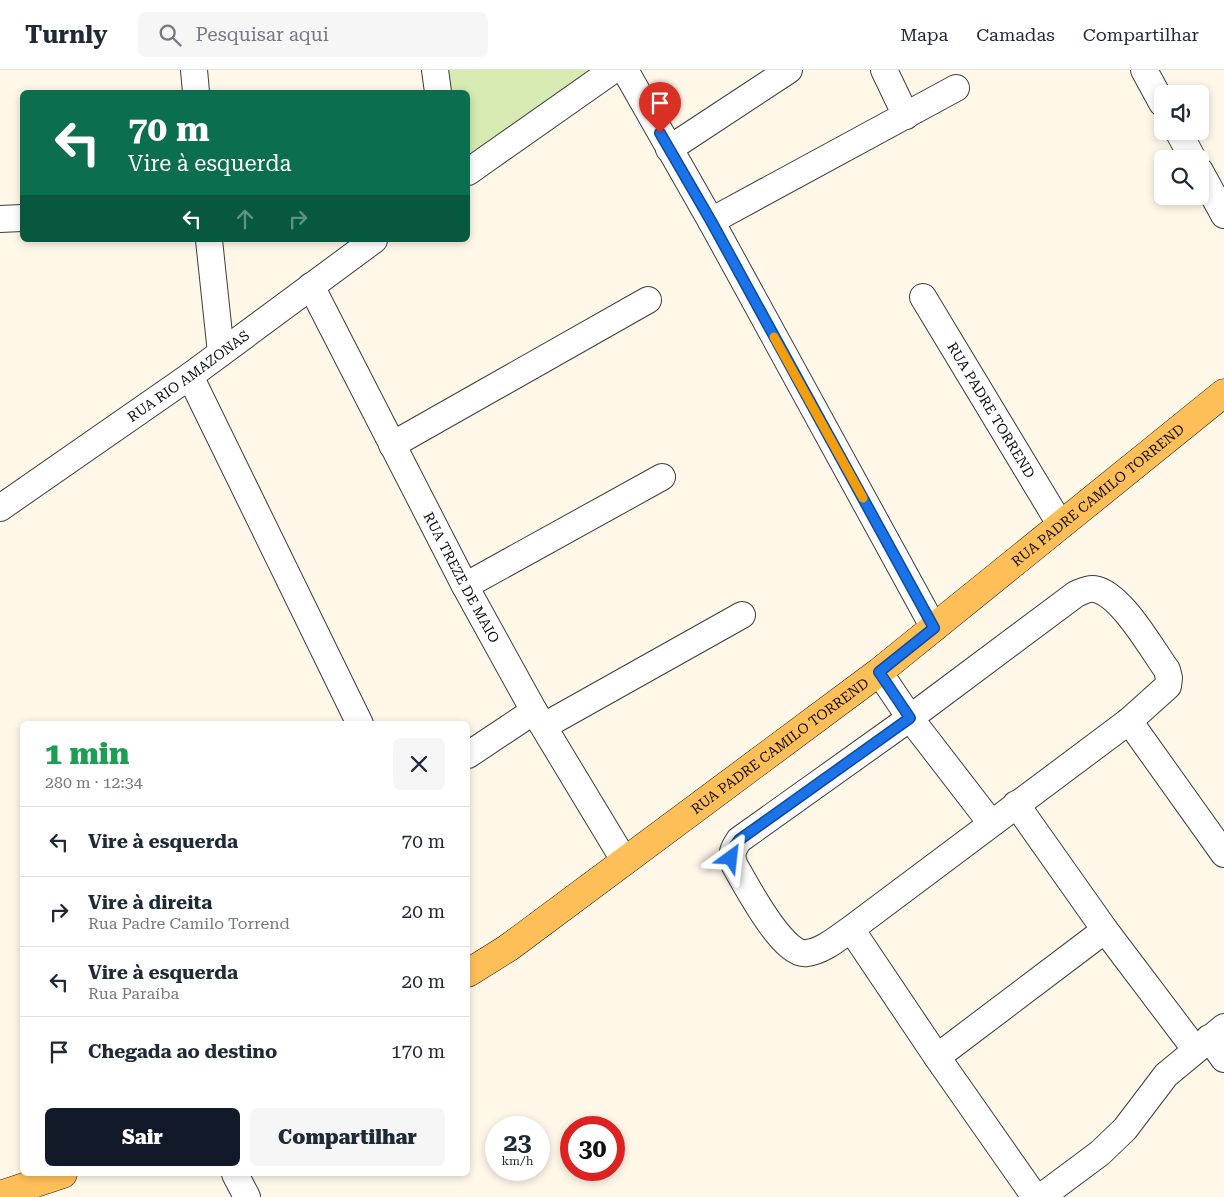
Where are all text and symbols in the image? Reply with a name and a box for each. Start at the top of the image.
search box [138,12,488,57]
text: Turnly [25,21,108,49]
icon: search [156,21,184,49]
text: Pesquisar aqui [196,23,329,46]
text: Mapa [900,24,948,45]
text: Camadas [976,24,1055,45]
text: Compartilhar [1083,24,1199,45]
pin [639,82,681,133]
map controls [1154,85,1209,205]
button: sound [1154,85,1209,140]
icon: arrive [646,89,674,117]
text: 70 m [128,109,210,150]
icon: left [45,110,110,175]
button: search [1154,150,1209,205]
text: Vire à esquerda [128,151,291,176]
icon: left [178,205,206,233]
icon: ahead [231,205,259,233]
icon: right [284,205,312,233]
street label: RUA RIO AMAZONAS [124,327,252,425]
street label: RUA PADRE TORREND [944,339,1038,481]
street label: RUA PADRE CAMILO TORREND [1008,420,1187,570]
street label: RUA TREZE DE MAIO [420,509,503,646]
street label: RUA PADRE CAMILO TORREND [688,674,872,817]
text: 1 min [45,736,129,771]
button: close [393,738,445,790]
text: 280 m · 12:34 [45,773,143,792]
icon: left [45,828,73,856]
text: Vire à esquerda [88,830,238,853]
text: 70 m [402,830,445,853]
position arrow [704,831,756,883]
text: Vire à direita [88,891,212,914]
icon: right [45,898,73,926]
text: 20 m [402,900,445,923]
text: Rua Padre Camilo Torrend [88,914,290,933]
text: Vire à esquerda [88,961,238,984]
icon: left [45,968,73,996]
text: 20 m [402,970,445,993]
text: Rua Paraíba [88,984,179,1003]
icon: arrive [45,1038,73,1066]
text: Chegada ao destino [88,1040,277,1063]
text: 170 m [391,1040,445,1063]
button: Sair [45,1108,240,1166]
button: Compartilhar [250,1108,445,1166]
speed limit sign: 30 [560,1116,625,1181]
text: 23 [503,1128,532,1157]
text: km/h [501,1154,534,1168]

